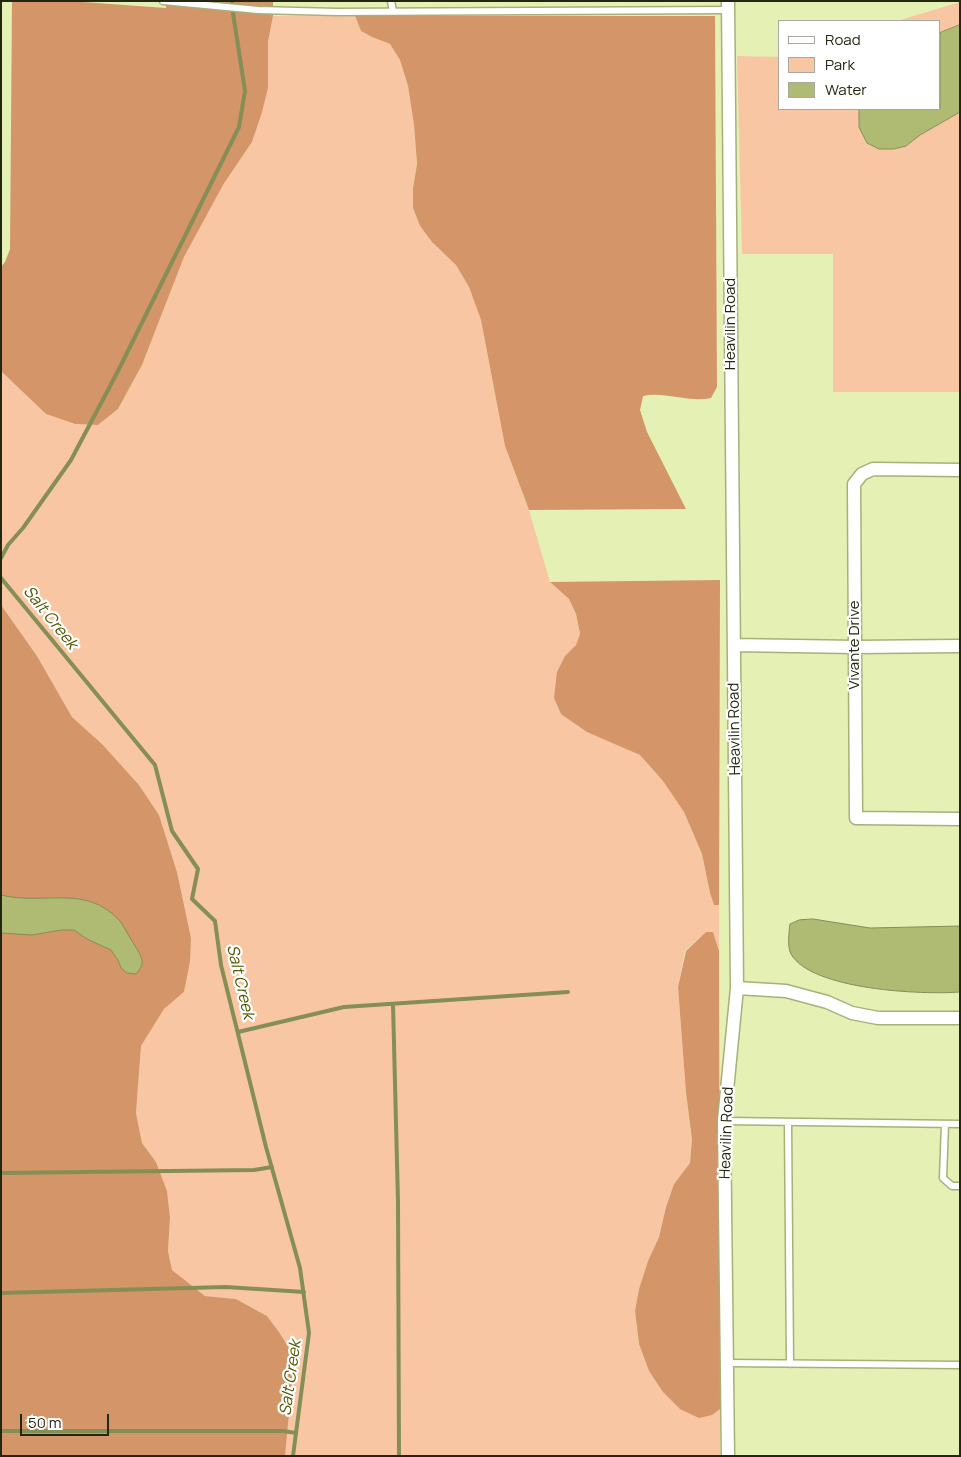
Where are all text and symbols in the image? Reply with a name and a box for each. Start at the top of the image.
legend [778,20,941,110]
text: Road [825,29,861,50]
text: Park [825,54,855,75]
text: Water [825,79,867,100]
street label: Heavilin Road [722,278,740,370]
water label: Salt Creek [19,583,81,653]
street label: Vivante Drive [846,600,864,690]
street label: Heavilin Road [725,683,745,775]
water label: Salt Creek [222,943,258,1021]
street label: Heavilin Road [716,1086,738,1180]
water label: Salt Creek [276,1339,306,1417]
scale bar [22,1404,111,1436]
text: 50 m [28,1412,62,1433]

